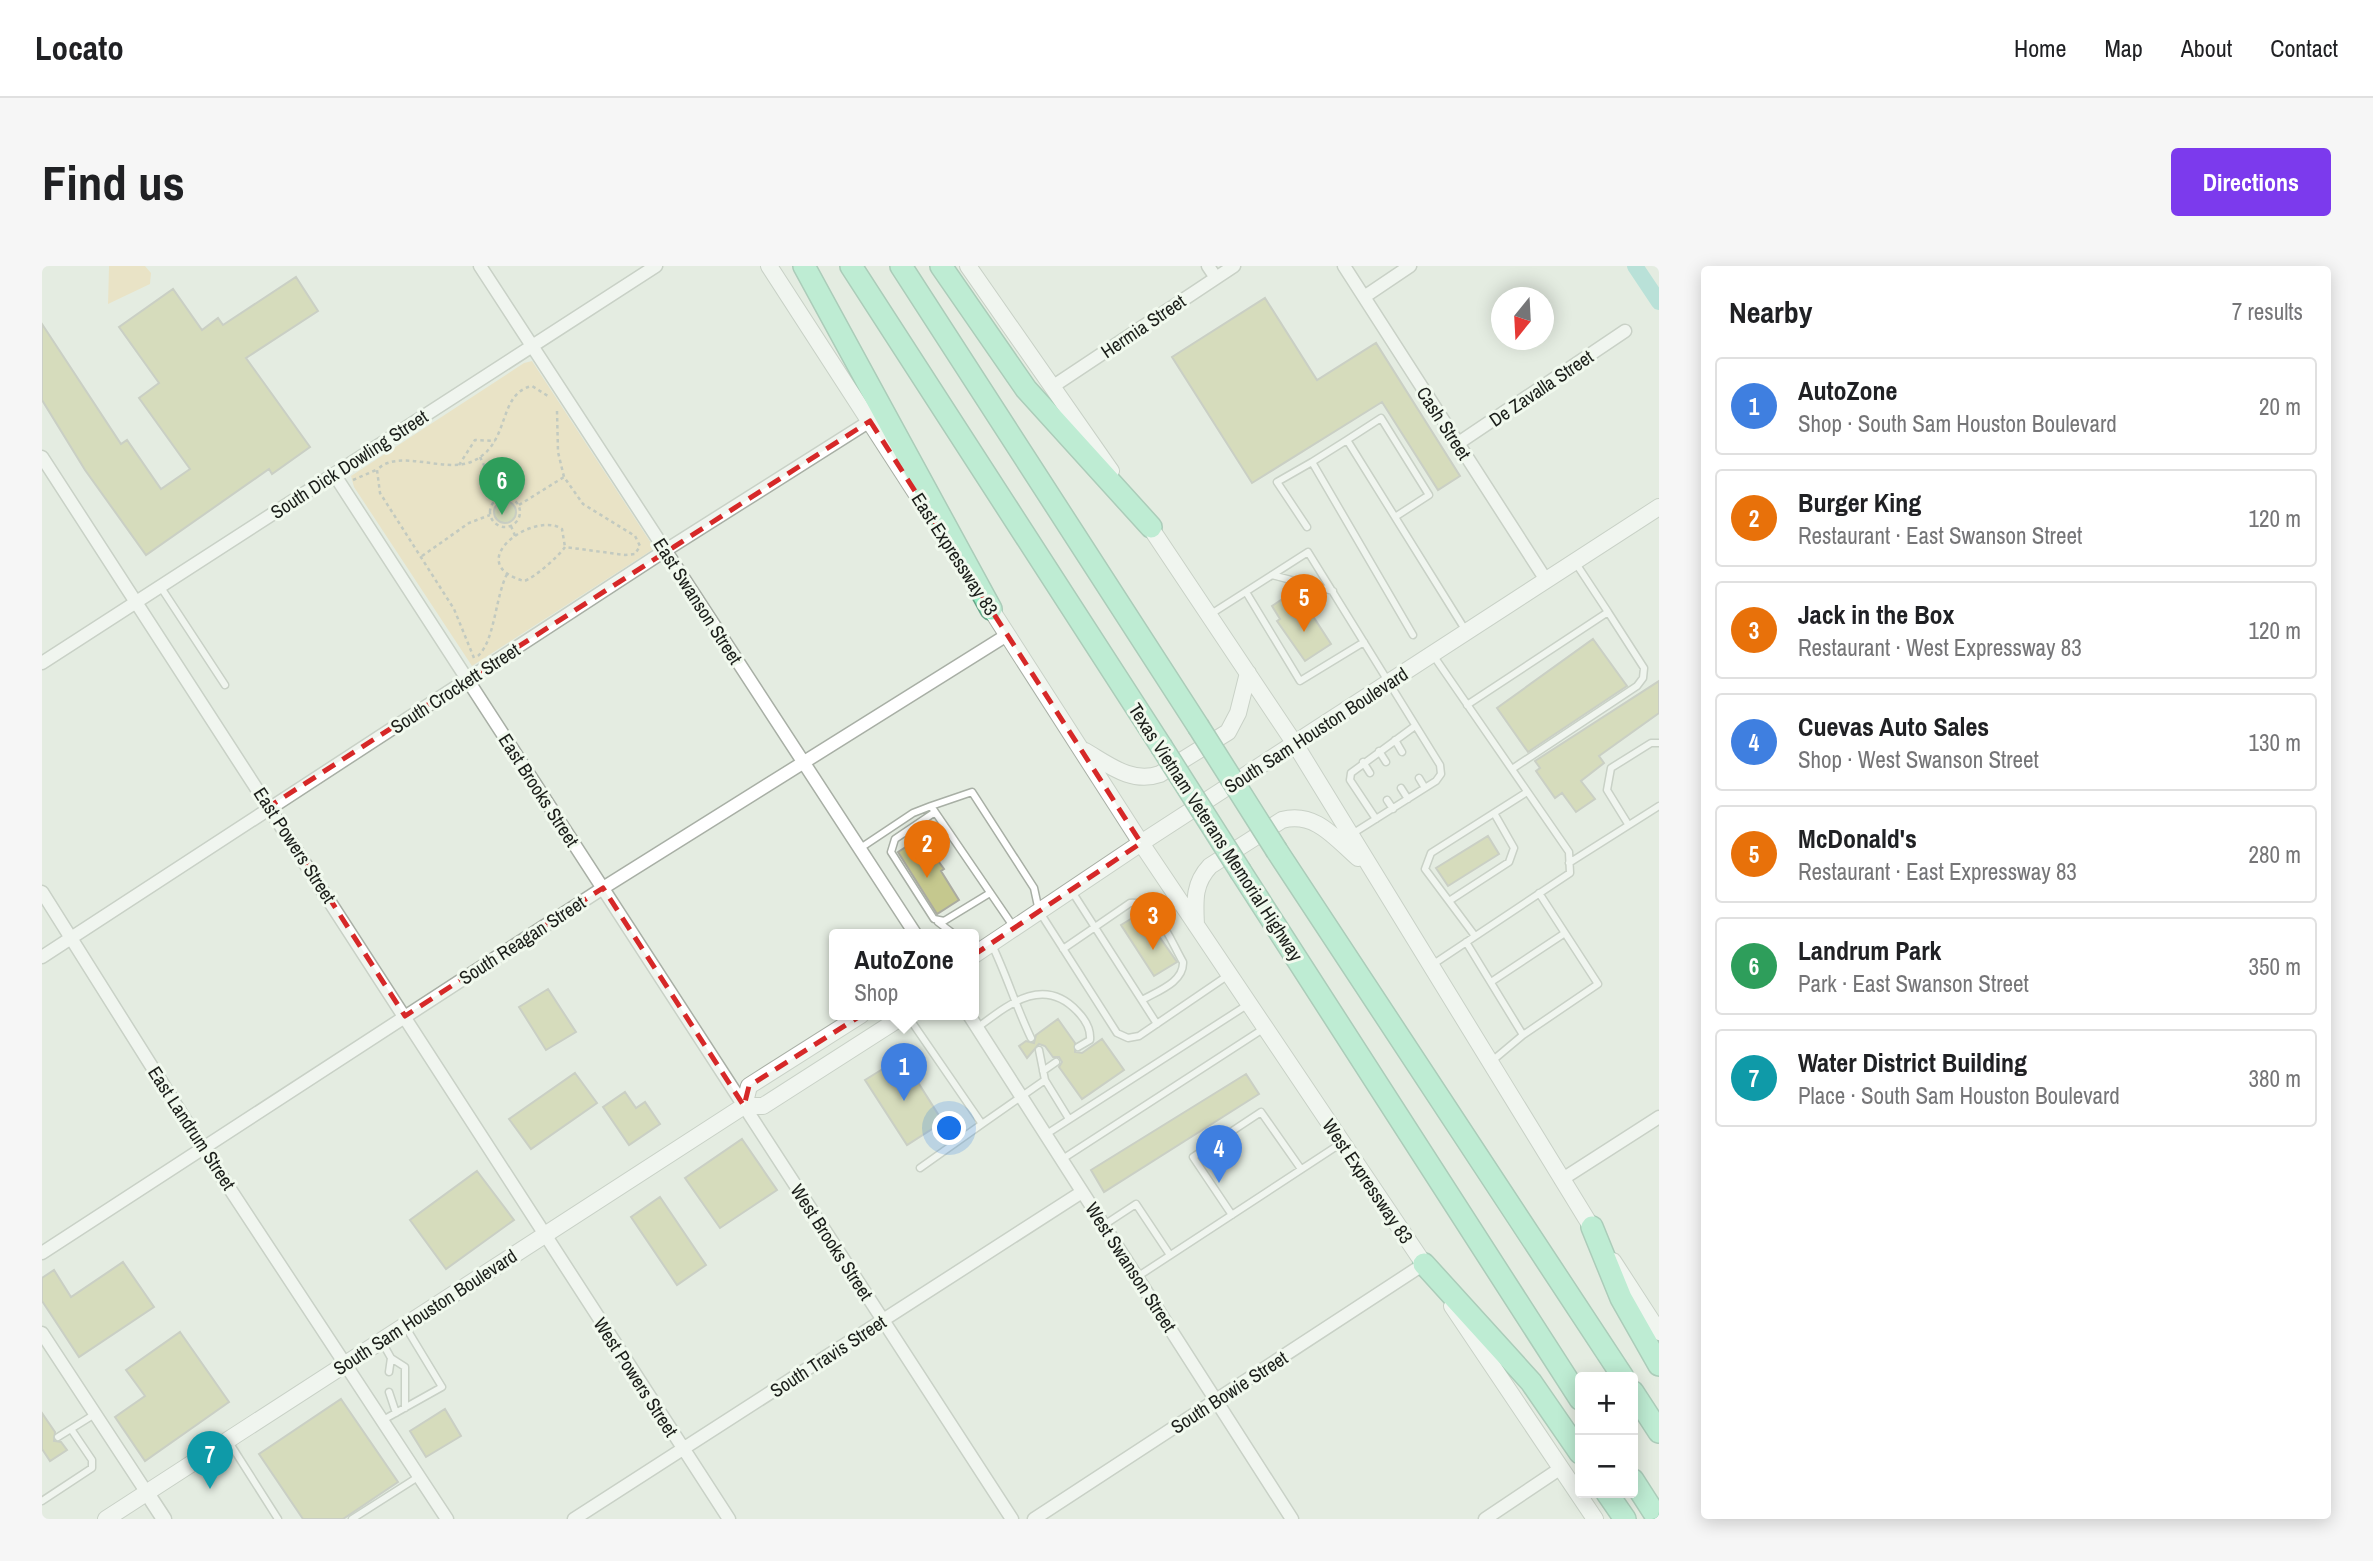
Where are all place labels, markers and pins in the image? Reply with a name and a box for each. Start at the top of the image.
pin: 6 [479,457,525,515]
pin: 5 [1281,574,1327,632]
pin: 2 [904,820,950,878]
pin: 3 [1130,892,1176,950]
pin: 1 [881,1043,927,1101]
pin: 4 [1196,1125,1242,1183]
pin: 7 [187,1431,233,1489]

